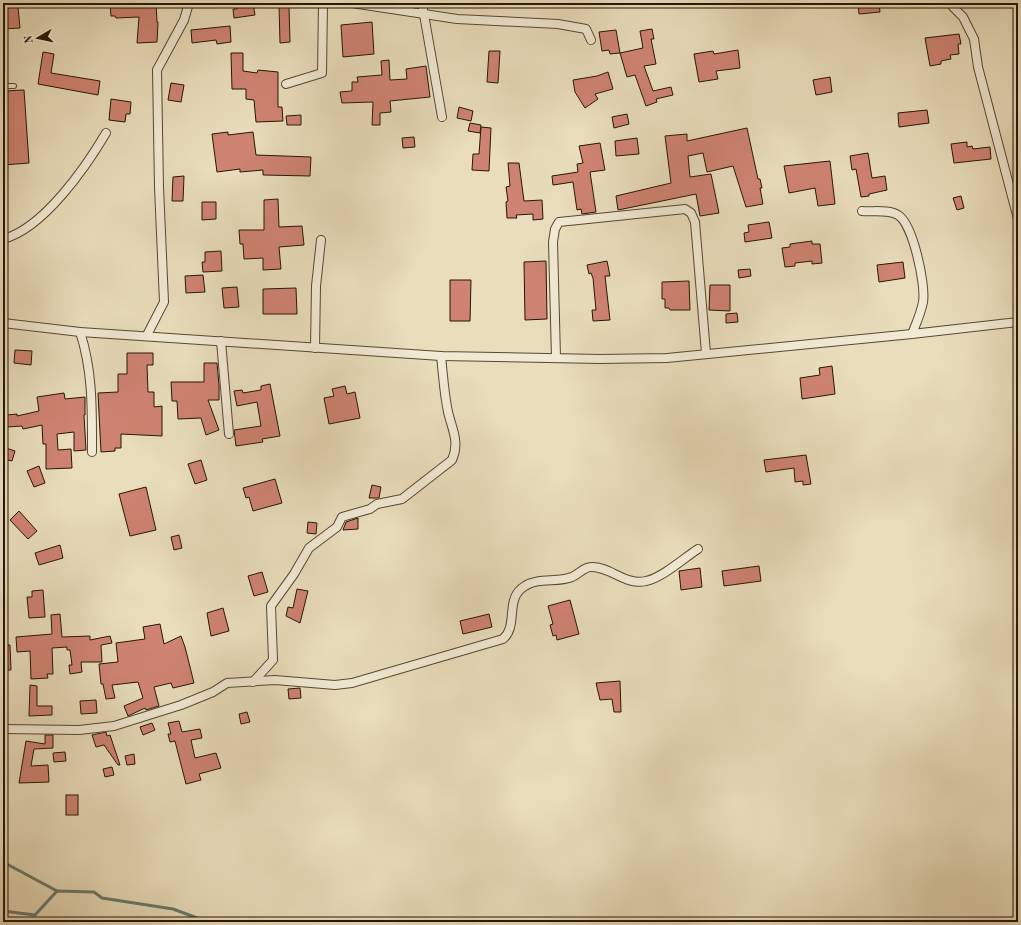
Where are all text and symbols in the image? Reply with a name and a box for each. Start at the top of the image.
north arrow [18,18,58,58]
text: N [23,34,36,44]

